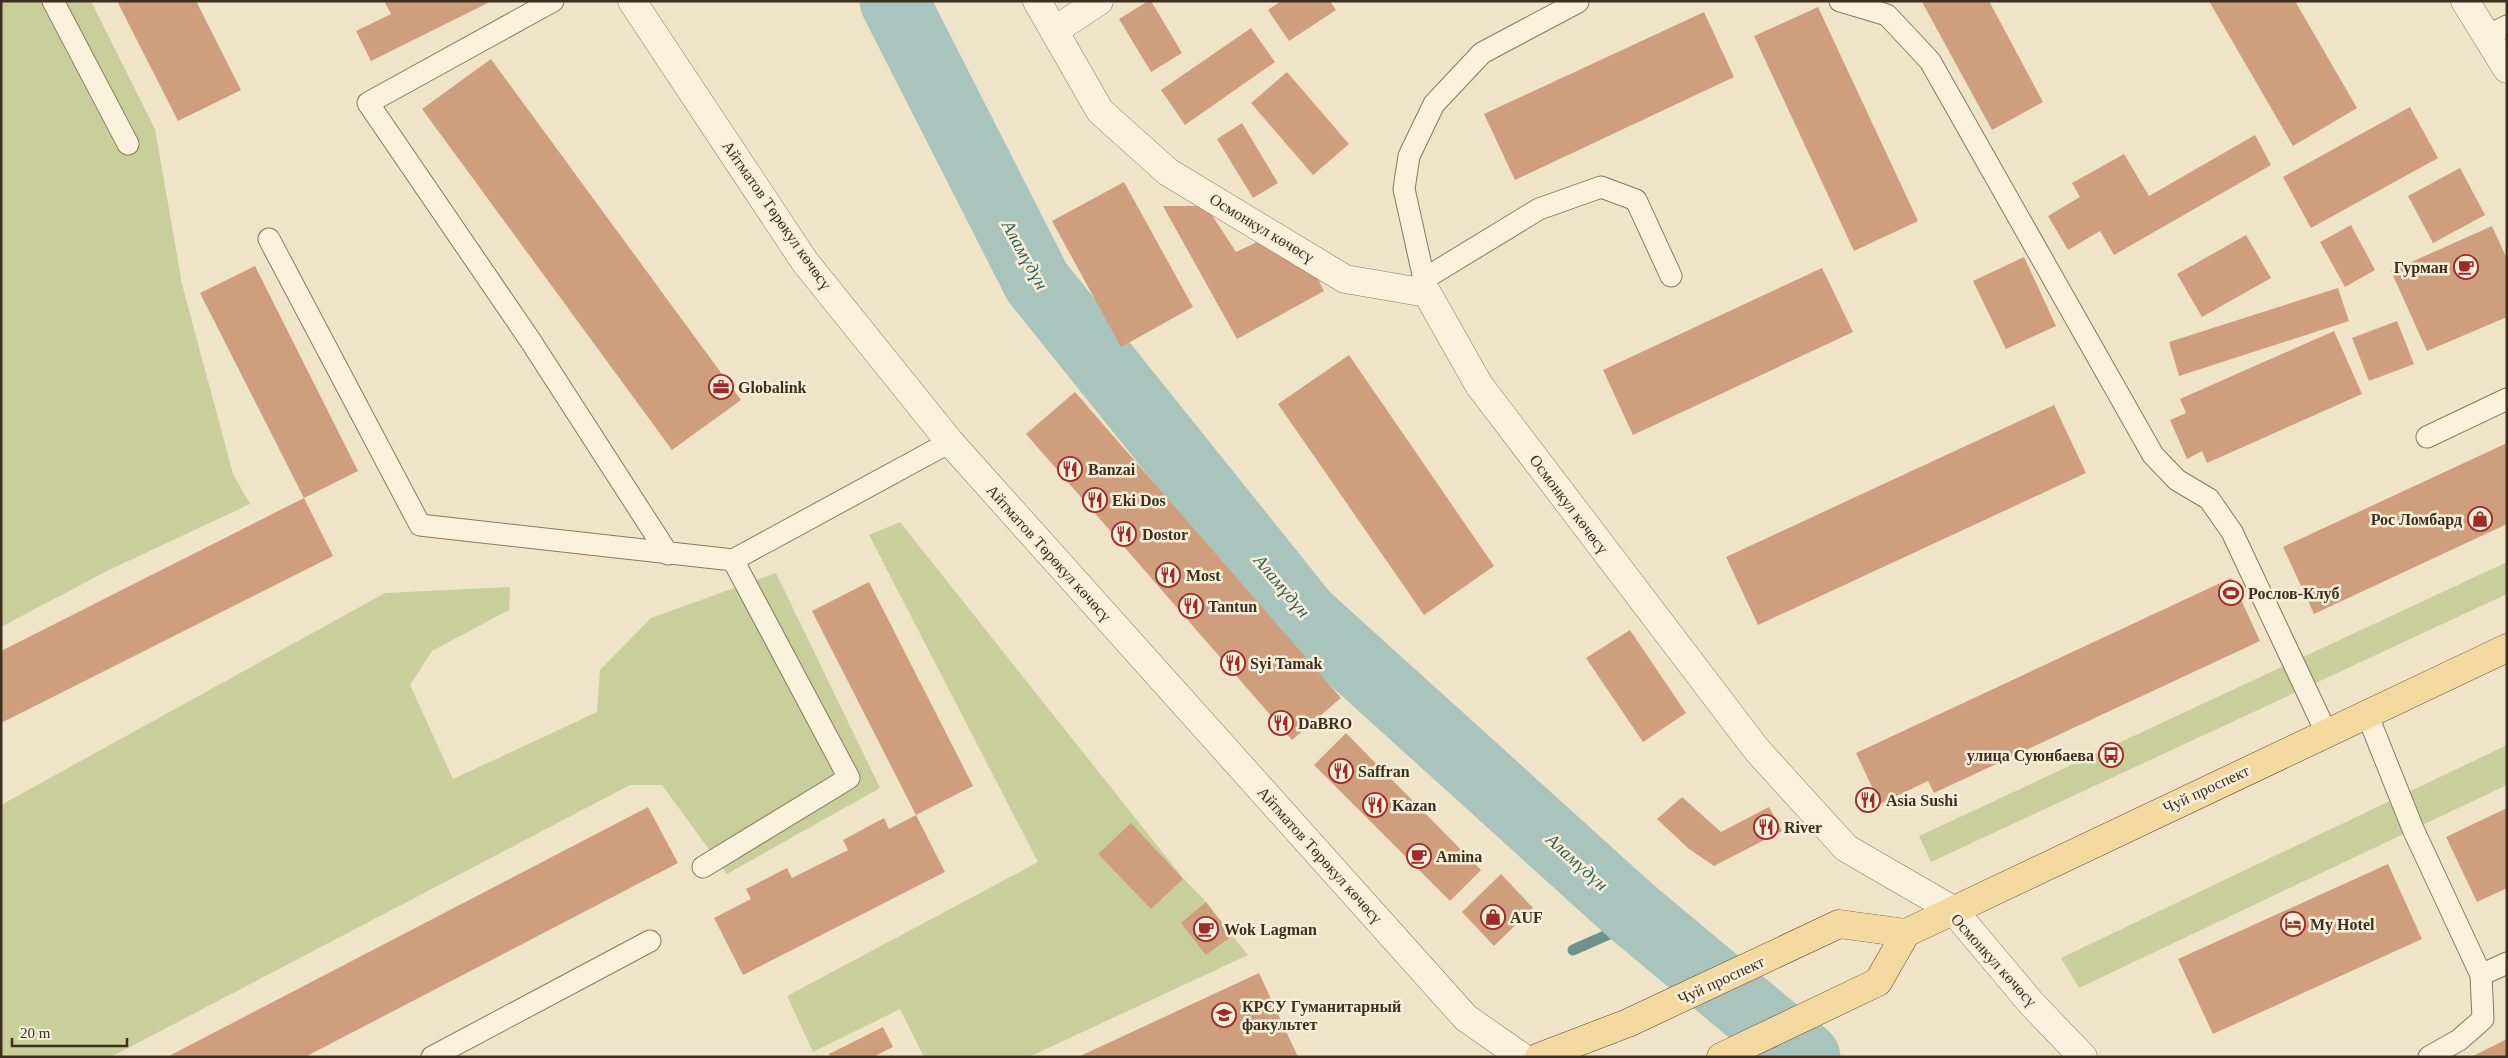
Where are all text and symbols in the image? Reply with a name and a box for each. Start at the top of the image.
street label: Айтматов Төрөкул көчөсү [718,137,835,293]
street label: Осмонкул көчөсү [1206,190,1317,267]
water label: Аламүдүн [997,216,1052,293]
cafe icon: Гурман [2453,254,2479,280]
place label: Гурман [2394,259,2448,277]
office icon: Globalink [708,374,734,400]
place label: Globalink [738,379,807,396]
street label: Осмонкул көчөсү [1526,451,1612,557]
restaurant icon: Banzai [1057,456,1083,482]
place label: Banzai [1088,461,1136,478]
street label: Айтматов Төрөкул көчөсү [982,481,1115,625]
restaurant icon: Eki Dos [1082,487,1108,513]
place label: Eki Dos [1112,492,1166,509]
shop icon: Рос Ломбард [2467,506,2493,532]
place label: Рос Ломбард [2371,511,2462,529]
restaurant icon: Dostor [1111,521,1137,547]
place label: Dostor [1142,526,1188,543]
water label: Аламүдүн [1249,550,1314,621]
restaurant icon: Most [1155,562,1181,588]
place label: Most [1186,567,1221,584]
sports icon: Рослов-Клуб [2218,580,2244,606]
place label: Рослов-Клуб [2248,585,2339,603]
restaurant icon: Tantun [1178,593,1204,619]
place label: Tantun [1208,598,1257,615]
restaurant icon: Syi Tamak [1220,650,1246,676]
place label: Syi Tamak [1250,655,1323,673]
restaurant icon: DaBRO [1268,710,1294,736]
place label: DaBRO [1298,715,1352,732]
bus stop icon: улица Суюнбаева [2098,742,2124,768]
place label: улица Суюнбаева [1967,747,2094,765]
restaurant icon: Saffran [1328,758,1354,784]
street label: Чуй проспект [2160,762,2252,817]
place label: Saffran [1358,763,1410,780]
street label: Айтматов Төрөкул көчөсү [1253,783,1386,927]
restaurant icon: Asia Sushi [1855,787,1881,813]
restaurant icon: Kazan [1362,792,1388,818]
place label: Asia Sushi [1886,792,1958,809]
place label: Kazan [1392,797,1437,814]
restaurant icon: River [1753,814,1779,840]
place label: River [1784,819,1822,836]
water label: Аламүдүн [1541,829,1612,895]
cafe icon: Amina [1406,843,1432,869]
place label: Amina [1436,848,1482,865]
shop icon: AUF [1480,904,1506,930]
place label: AUF [1510,909,1543,926]
street label: Осмонкул көчөсү [1947,910,2040,1011]
hotel icon: My Hotel [2280,911,2306,937]
cafe icon: Wok Lagman [1193,916,1219,942]
place label: My Hotel [2310,916,2375,934]
place label: Wok Lagman [1224,921,1317,939]
street label: Чуй проспект [1675,953,1767,1008]
place label: КРСУ Гуманитарный факультет [1242,998,1401,1034]
school or university icon: КРСУ Гуманитарный факультет [1211,1002,1237,1028]
scale bar [12,1016,128,1048]
text: 20 m [20,1025,51,1041]

